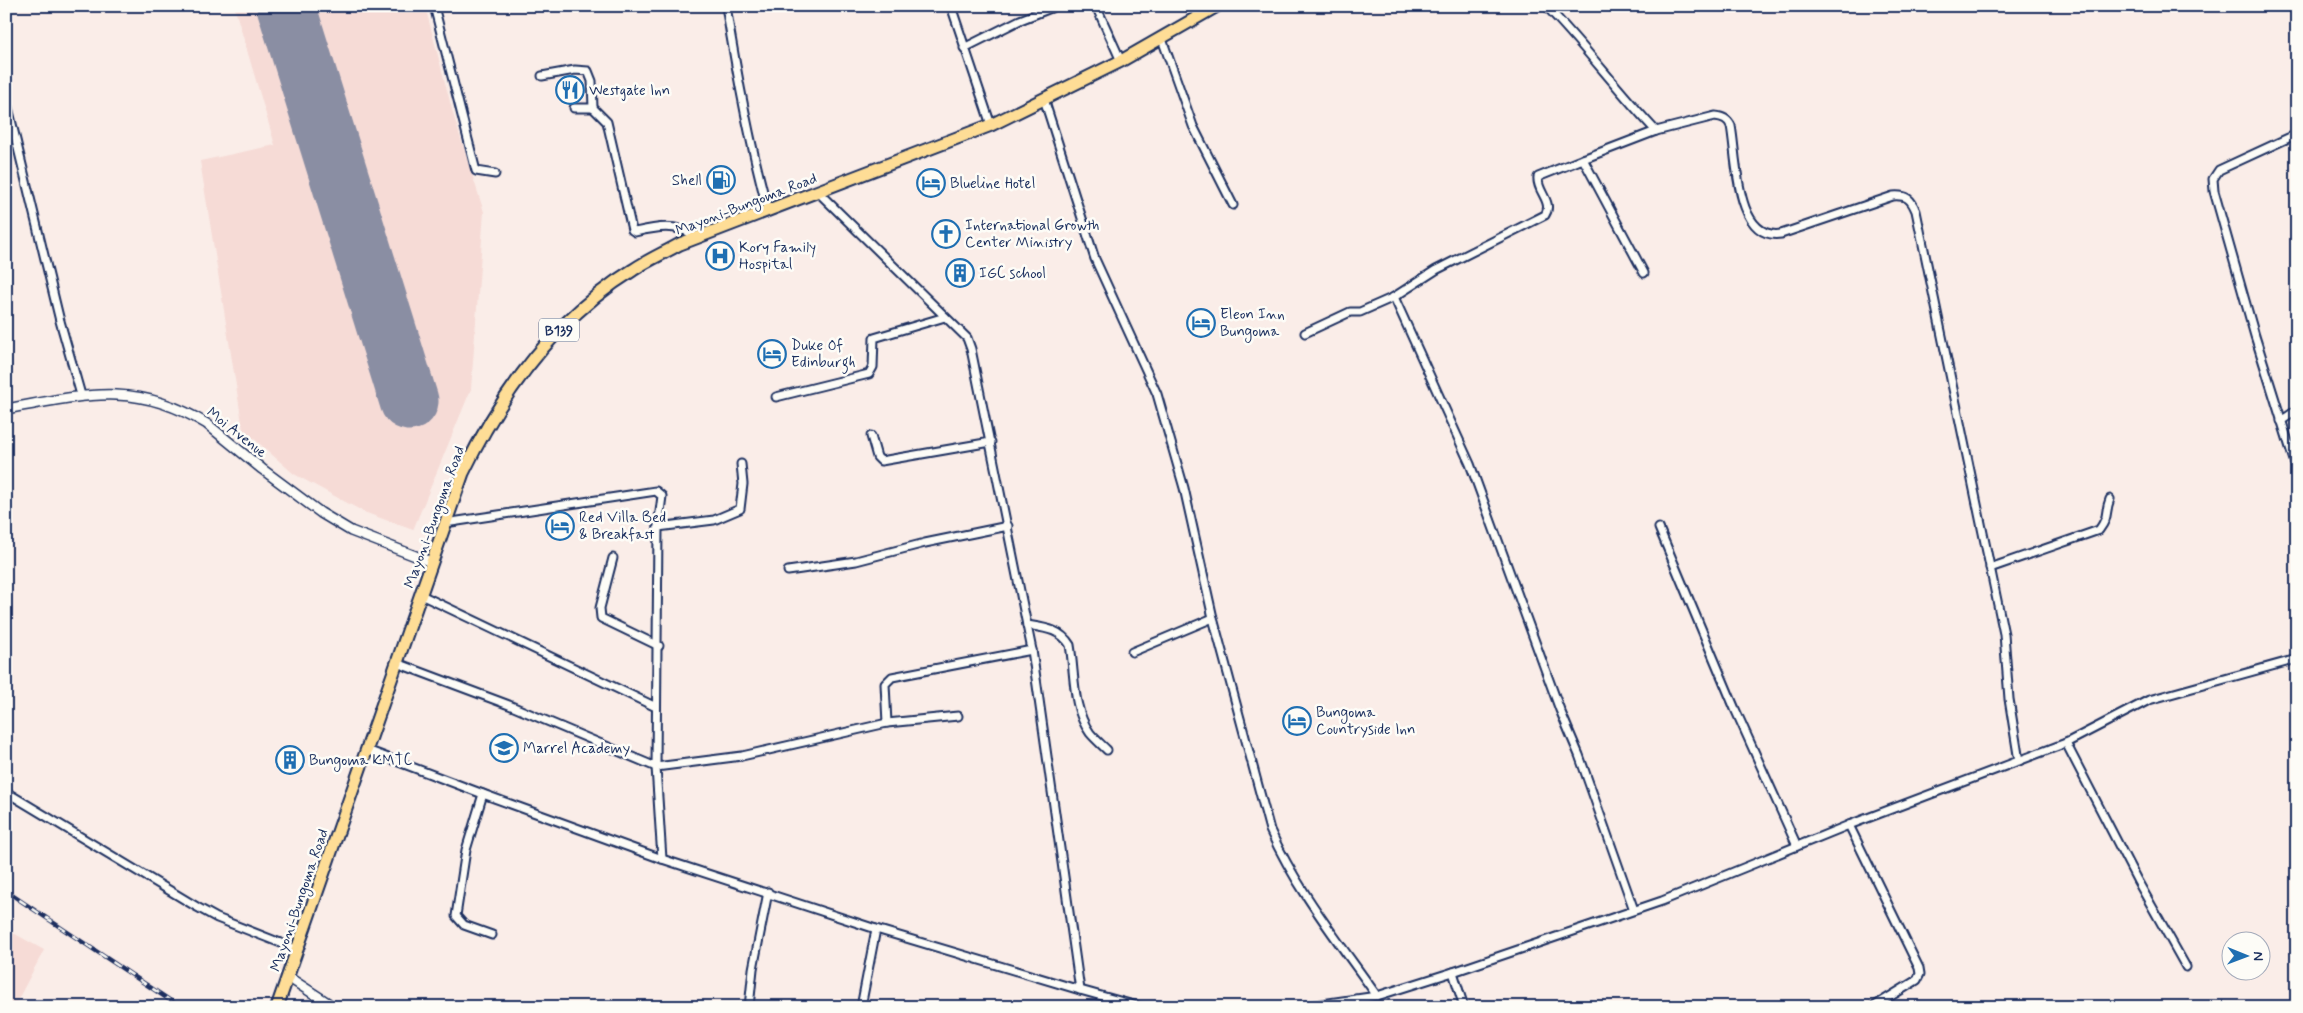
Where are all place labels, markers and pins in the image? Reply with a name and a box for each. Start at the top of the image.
restaurant icon: Westgate Inn [555,75,585,105]
place label: Westgate Inn [589,81,670,101]
fuel station icon: Shell [706,165,736,195]
hotel icon: Blueline Hotel [916,168,946,198]
place label: Shell [672,171,702,191]
place label: Blueline Hotel [950,174,1035,194]
place label: International Growth Center Ministry [965,216,1099,253]
church icon: International Growth Center Ministry [931,219,961,249]
place label: Kory Family Hospital [739,238,816,275]
hospital icon: Kory Family Hospital [705,241,735,271]
building icon: IGC school [945,258,975,288]
place label: IGC school [979,264,1046,284]
place label: Eleon Inn Bungoma [1220,305,1285,343]
hotel icon: Eleon Inn Bungoma [1186,308,1216,338]
place label: Duke Of Edinburgh [791,336,856,374]
hotel icon: Duke Of Edinburgh [757,339,787,369]
place label: Red Villa Bed & Breakfast [579,508,666,545]
hotel icon: Red Villa Bed & Breakfast [545,511,575,541]
place label: Bungoma Countryside Inn [1316,703,1415,740]
hotel icon: Bungoma Countryside Inn [1282,706,1312,736]
school or university icon: Marrel Academy [489,733,519,763]
place label: Marrel Academy [523,739,630,759]
building icon: Bungoma KMTC [275,745,305,775]
place label: Bungoma KMTC [309,751,412,772]

